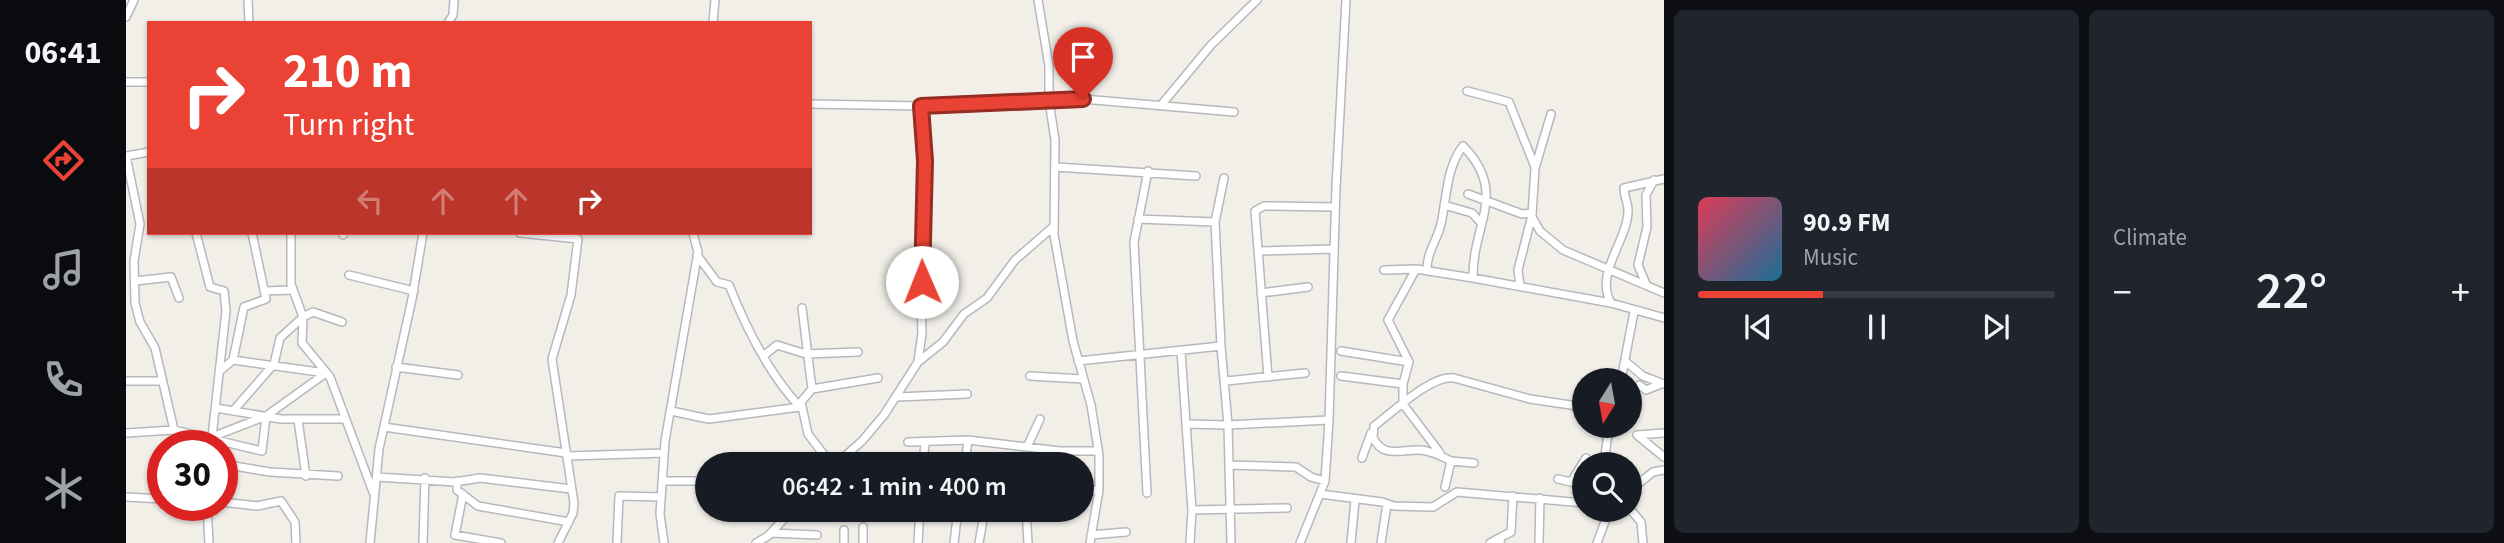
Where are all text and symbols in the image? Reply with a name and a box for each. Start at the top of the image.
pin [1053,27,1113,99]
text: 06:41 [24,30,102,76]
text: 210 m [283,37,412,107]
icon: arrive [1064,38,1102,76]
icon: right [168,49,259,140]
text: Turn right [283,102,414,148]
icon: directions [39,136,88,185]
icon: left [351,182,389,220]
icon: ahead [424,182,462,220]
icon: ahead [497,182,535,220]
icon: right [570,182,608,220]
text: 90.9 FM [1803,204,1891,241]
text: Climate [2113,221,2187,254]
text: Music [1803,241,1858,274]
icon: music [39,245,88,294]
position arrow [885,245,959,319]
text: 22° [2256,255,2327,329]
text: − [2113,266,2132,320]
text: + [2451,266,2470,320]
icon: previous [1739,308,1777,346]
icon: pause [1858,308,1896,346]
icon: next [1977,308,2015,346]
icon: phone [39,355,88,404]
north arrow [1572,368,1642,438]
map controls [1572,368,1642,522]
speed limit sign: 30 [147,430,238,521]
button: search [1572,452,1642,522]
icon: climate [39,464,88,513]
text: 06:42 · 1 min · 400 m [782,468,1007,505]

